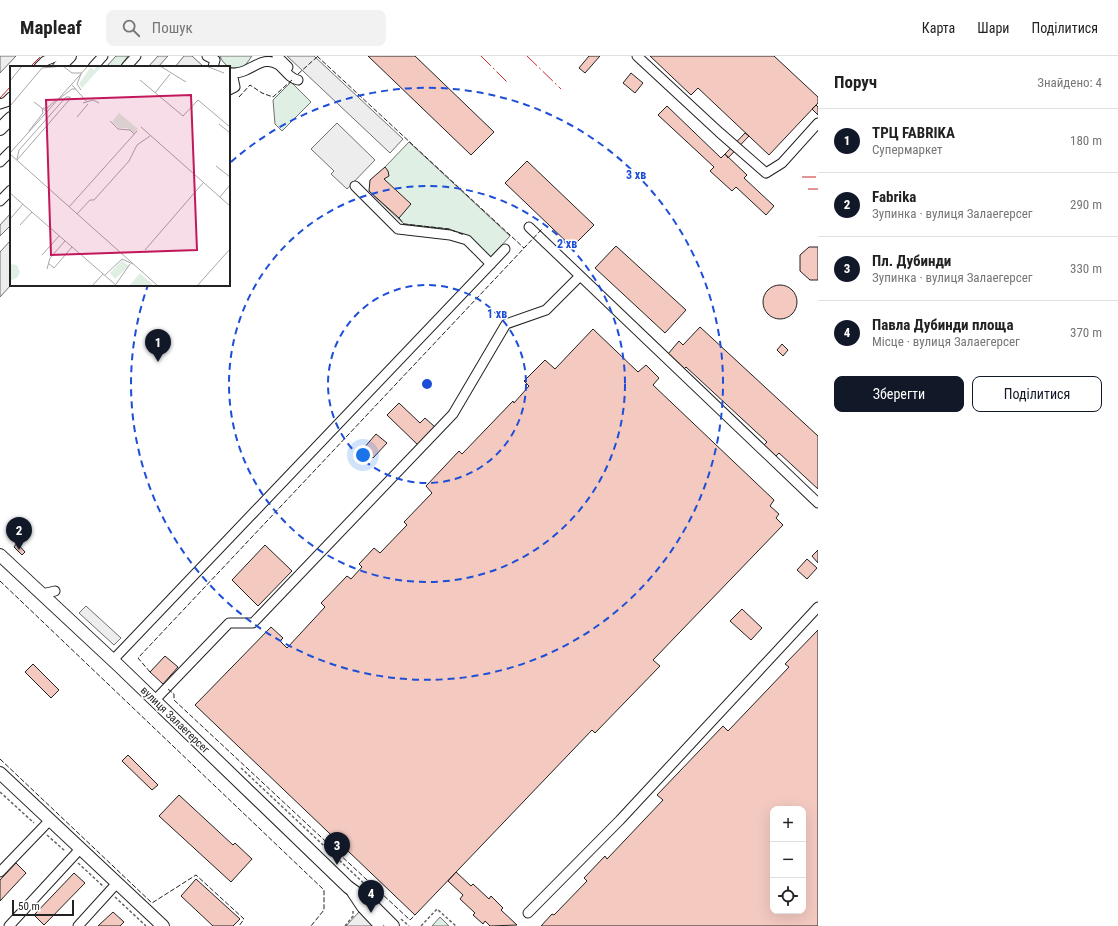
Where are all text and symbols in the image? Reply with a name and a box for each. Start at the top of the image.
search box [106,10,386,46]
text: Mapleaf [20,16,82,39]
icon: search [120,17,142,39]
text: Пошук [152,19,193,37]
text: Карта [922,20,955,36]
text: Шари [977,20,1009,36]
text: Поділитися [1031,20,1098,36]
inset map [10,66,230,286]
text: Поруч [834,72,877,92]
text: Знайдено: 4 [1037,75,1102,90]
text: ТРЦ FABRIKA [872,124,955,142]
text: 1 [844,133,850,148]
text: 180 m [1070,133,1102,148]
text: Супермаркет [872,142,943,157]
text: 3 хв [626,168,646,182]
text: Fabrika [872,188,916,206]
text: 2 [844,197,850,212]
text: 290 m [1070,197,1102,212]
text: Зупинка · вулиця Залаегерсег [872,206,1033,221]
text: 2 хв [557,237,577,251]
text: Пл. Дубинди [872,252,951,270]
text: 3 [844,261,850,276]
text: 330 m [1070,261,1102,276]
text: Зупинка · вулиця Залаегерсег [872,270,1033,285]
text: 1 хв [487,307,507,321]
text: Павла Дубинди площа [872,316,1013,334]
text: 4 [844,325,850,340]
text: 370 m [1070,325,1102,340]
pin: 1 [145,329,171,362]
text: Місце · вулиця Залаегерсег [872,334,1020,349]
button: Зберегти [834,376,964,412]
button: Поділитися [972,376,1102,412]
centre of rings [420,377,434,391]
your location [353,445,373,465]
pin: 2 [6,517,32,550]
street label: вулиця Залаегерсег [138,684,212,756]
map controls [770,806,806,914]
button: + [770,806,806,842]
pin: 3 [324,832,350,865]
button: − [770,842,806,878]
button: locate [770,878,806,914]
pin: 4 [358,880,384,913]
scale bar [12,898,74,917]
text: 50 m [18,900,40,913]

